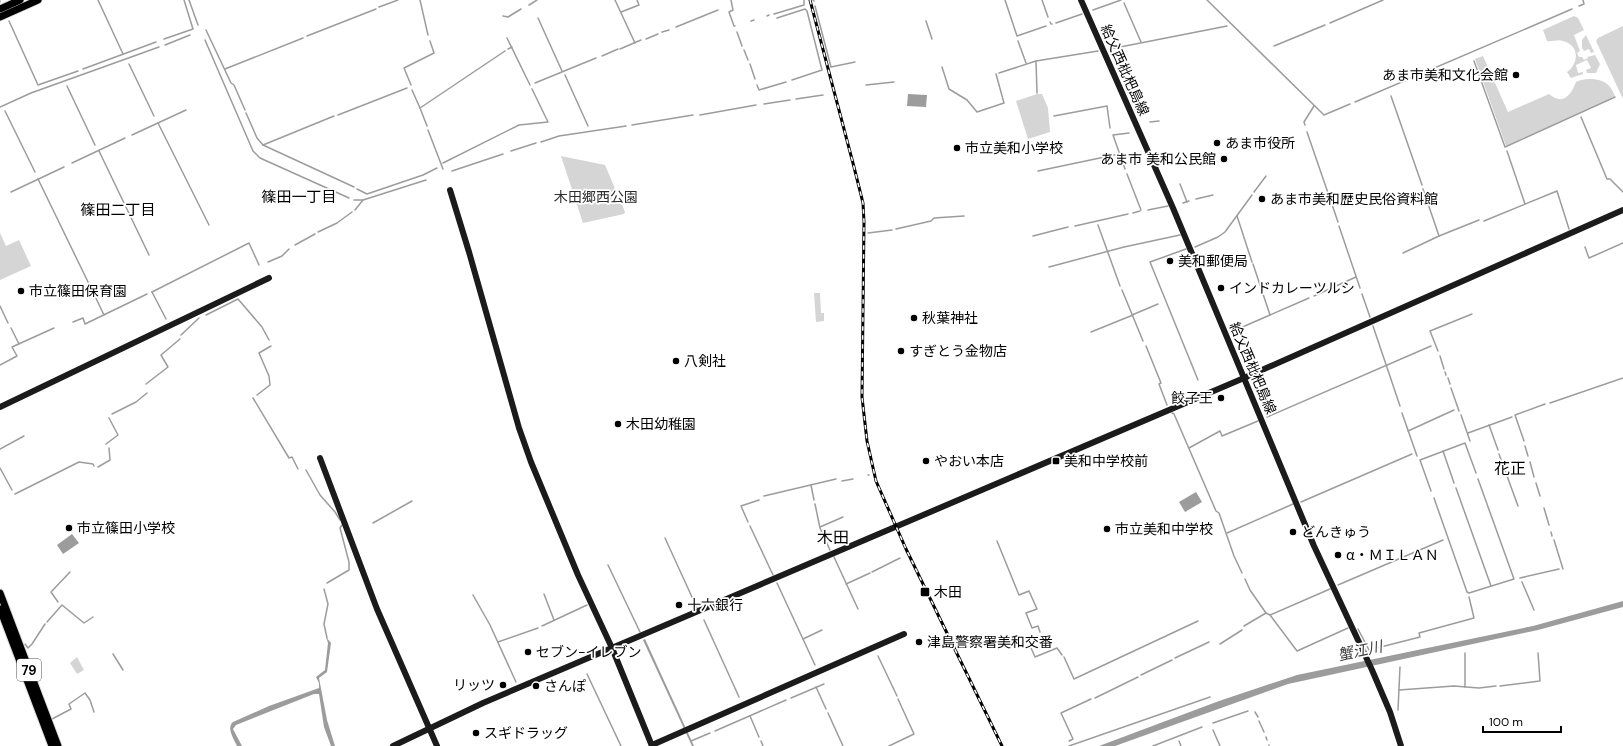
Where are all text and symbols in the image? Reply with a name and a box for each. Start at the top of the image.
street label: 給父西枇杷島線 [1097,22,1153,118]
place label: あま市美和文化会館 [1382,66,1508,84]
marker: あま市美和文化会館 [1511,70,1521,80]
place label: あま市役所 [1225,134,1295,152]
marker: あま市役所 [1212,138,1222,148]
place label: 市立美和小学校 [965,139,1063,157]
marker: 市立美和小学校 [952,143,962,153]
place label: あま市 美和公民館 [1100,150,1216,168]
marker: あま市 美和公民館 [1219,154,1229,164]
district label: 篠田一丁目 [261,187,337,207]
park label: 木田郷西公園 [554,188,638,206]
place label: あま市美和歴史民俗資料館 [1270,190,1438,208]
marker: あま市美和歴史民俗資料館 [1257,194,1267,204]
district label: 篠田二丁目 [80,200,156,220]
place label: 美和郵便局 [1178,252,1248,270]
marker: 美和郵便局 [1165,256,1175,266]
place label: インドカレーツルシ [1229,279,1355,297]
place label: 市立篠田保育園 [29,282,127,300]
marker: インドカレーツルシ [1216,283,1226,293]
marker: 市立篠田保育園 [16,286,26,296]
place label: 秋葉神社 [922,309,978,327]
marker: 秋葉神社 [909,313,919,323]
street label: 給父西枇杷島線 [1226,319,1280,417]
place label: すぎとう金物店 [909,342,1007,360]
marker: すぎとう金物店 [896,346,906,356]
place label: 八剣社 [684,352,726,370]
marker: 八剣社 [671,356,681,366]
place label: 餃子王 [1171,389,1213,407]
marker: 餃子王 [1216,393,1226,403]
place label: 木田幼稚園 [626,415,696,433]
marker: 木田幼稚園 [613,419,623,429]
place label: やおい本店 [934,452,1004,470]
place label: 美和中学校前 [1064,452,1148,470]
marker: やおい本店 [921,456,931,466]
marker: 美和中学校前 [1051,456,1061,466]
district label: 花正 [1494,458,1526,479]
place label: 市立篠田小学校 [77,519,175,537]
place label: 市立美和中学校 [1115,520,1213,538]
marker: 市立篠田小学校 [64,523,74,533]
place label: どんきゅう [1301,523,1371,541]
marker: 市立美和中学校 [1102,524,1112,534]
district label: 木田 [817,527,849,548]
marker: どんきゅう [1288,527,1298,537]
place label: α・ＭＩＬＡＮ [1346,546,1439,564]
marker: α・ＭＩＬＡＮ [1333,550,1343,560]
place label: 木田 [934,583,962,601]
marker: 木田 [919,586,931,598]
place label: 十六銀行 [687,596,743,614]
marker: 十六銀行 [674,600,684,610]
place label: 津島警察署美和交番 [927,633,1053,651]
water label: 蟹江川 [1336,636,1386,665]
marker: 津島警察署美和交番 [914,637,924,647]
place label: セブン-イレブン [536,643,642,661]
marker: セブン-イレブン [523,647,533,657]
road number: 79 [17,659,41,681]
place label: リッツ [453,676,495,694]
place label: さんぽ [544,677,586,695]
marker: リッツ [498,680,508,690]
marker: さんぽ [531,681,541,691]
scale bar [1483,708,1561,734]
text: 100 m [1489,714,1523,730]
place label: スギドラッグ [484,724,568,742]
marker: スギドラッグ [471,728,481,738]

